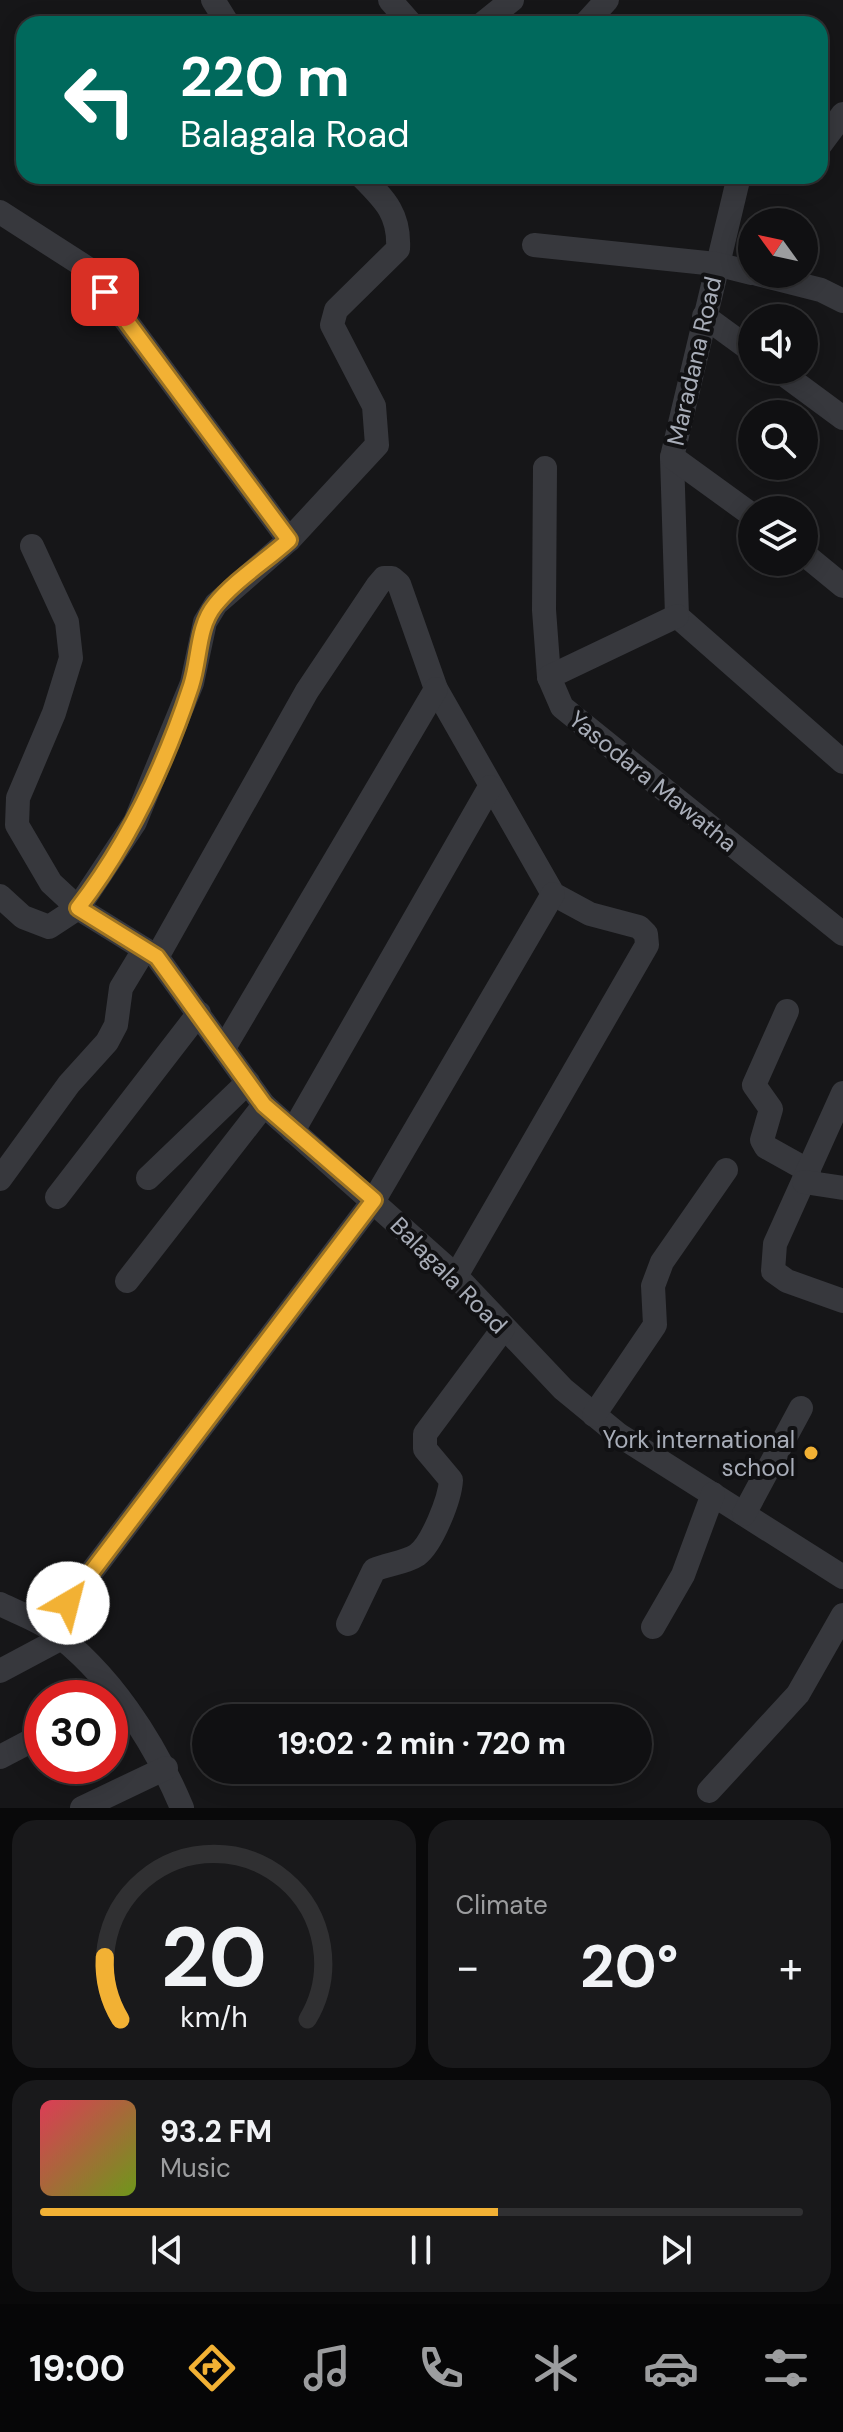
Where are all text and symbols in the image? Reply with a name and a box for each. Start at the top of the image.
text: 220 m [180,40,350,113]
icon: left [48,48,152,152]
text: Balagala Road [180,111,410,158]
north arrow [738,208,818,288]
map controls [738,208,818,576]
pin [71,258,139,326]
icon: arrive [83,270,127,314]
street label: Maradana Road [660,274,728,448]
button: sound [738,304,818,384]
button: search [738,400,818,480]
button: layers [738,496,818,576]
street label: Yasodara Mawatha [563,704,743,858]
street label: Balagala Road [384,1210,514,1340]
place label: York international school [602,1424,795,1483]
marker: York international school [802,1444,820,1462]
position arrow [26,1561,110,1645]
speed limit sign: 30 [24,1680,128,1784]
text: 19:02 · 2 min · 720 m [278,1724,566,1763]
text: Climate [456,1888,548,1922]
text: 20 [161,1903,267,2012]
text: 20° [580,1927,678,2006]
text: − [456,1938,480,1996]
text: + [779,1938,803,1996]
text: km/h [180,1999,248,2036]
text: 93.2 FM [160,2112,272,2151]
text: Music [160,2151,231,2185]
icon: previous [145,2228,189,2272]
icon: pause [399,2228,443,2272]
icon: next [654,2228,698,2272]
icon: directions [184,2340,240,2396]
icon: music [299,2340,355,2396]
icon: phone [413,2340,469,2396]
icon: climate [528,2340,584,2396]
icon: car [643,2340,699,2396]
icon: filters [758,2340,814,2396]
text: 19:00 [29,2345,125,2392]

